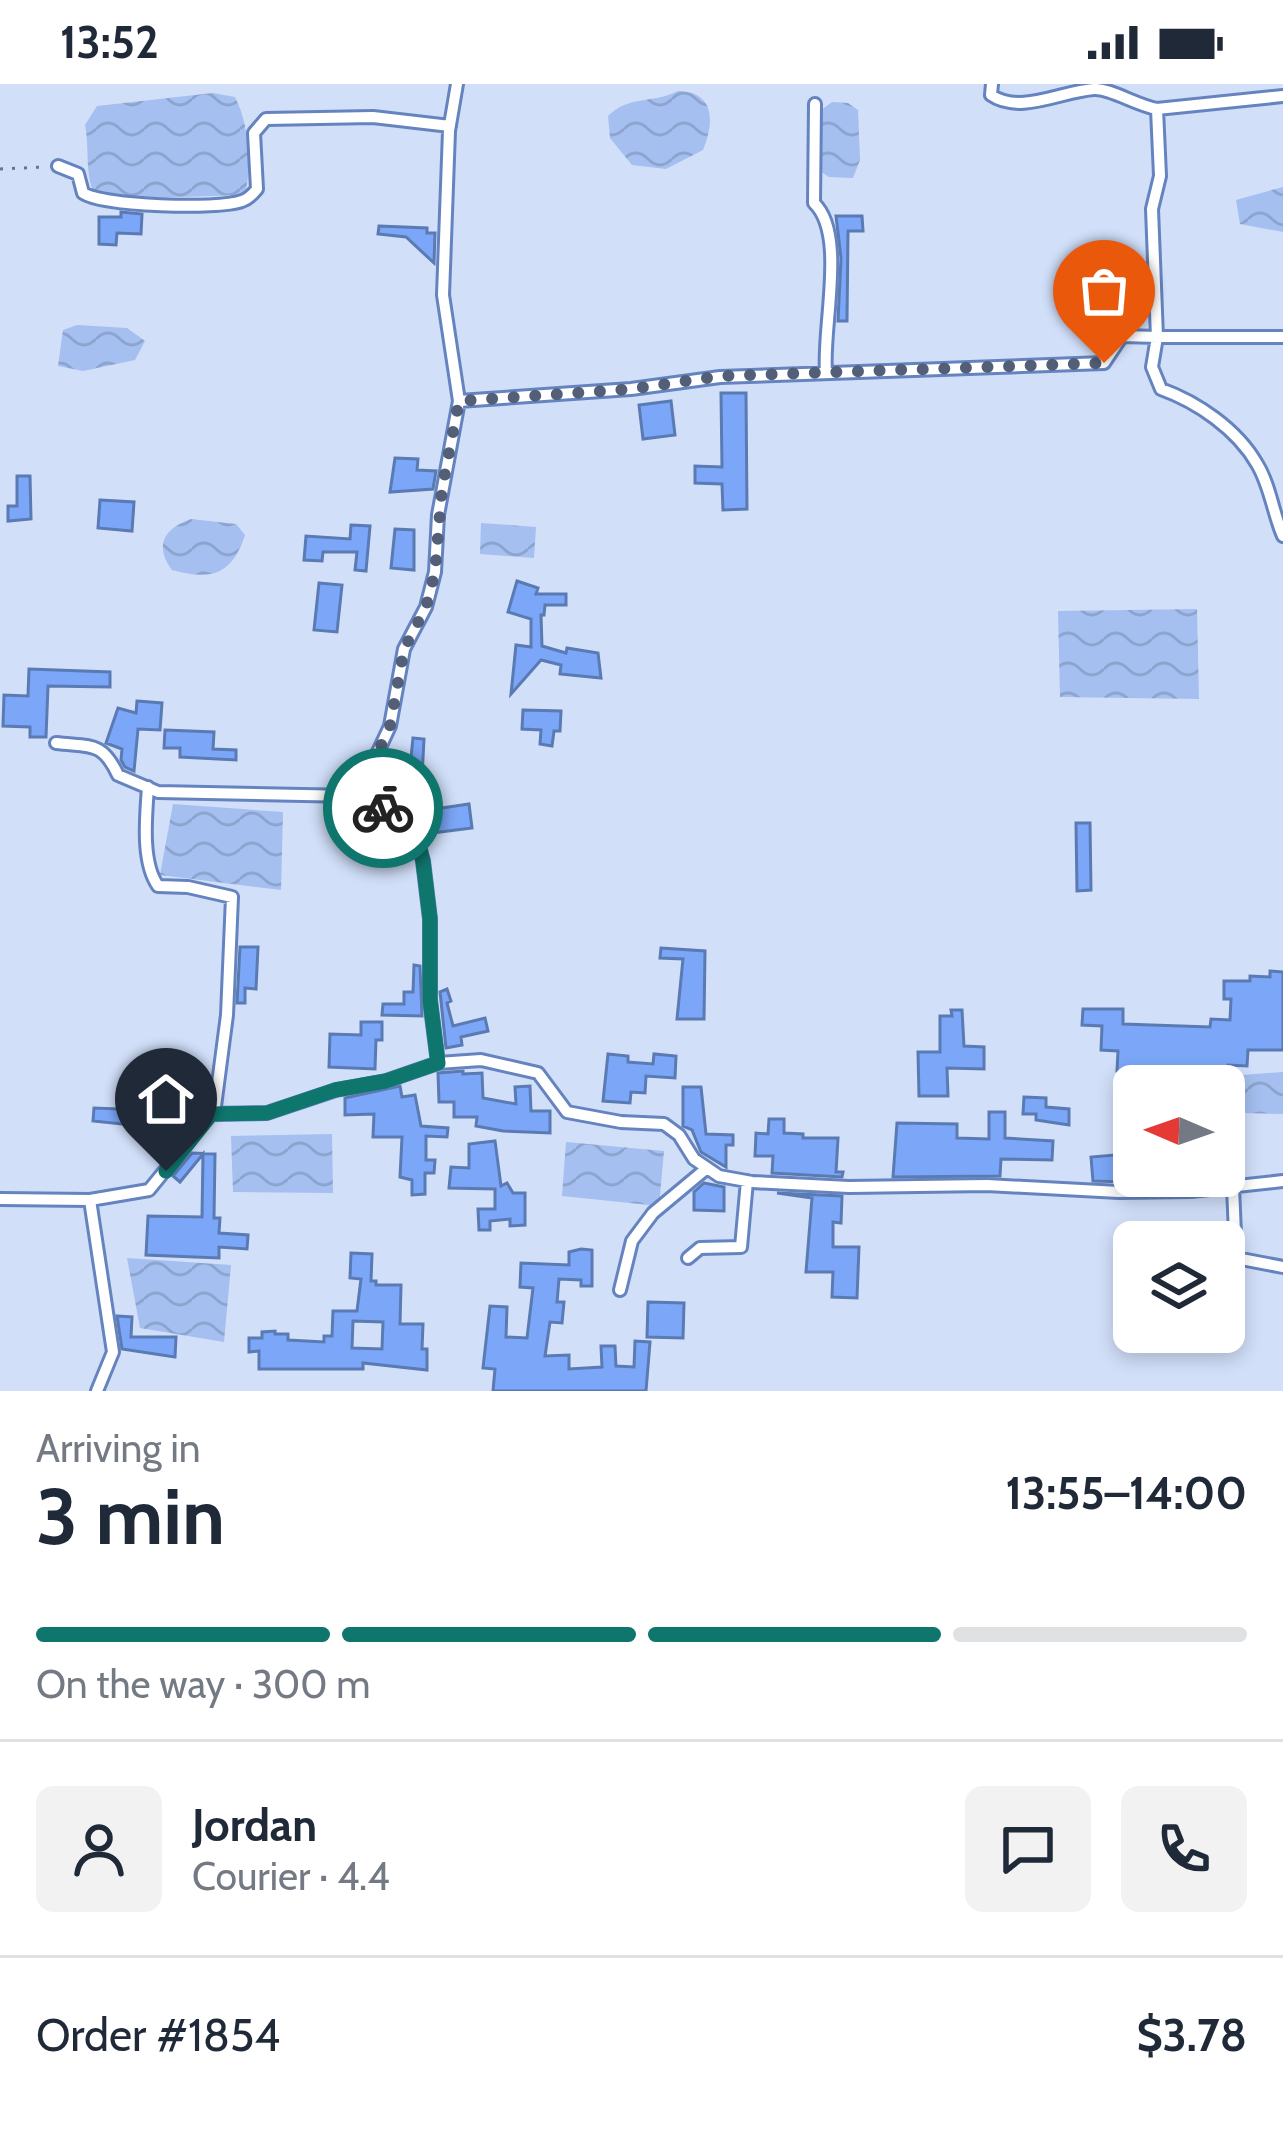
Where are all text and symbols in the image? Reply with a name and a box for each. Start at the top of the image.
text: 13:52 [60,15,159,69]
pin [1053,240,1155,363]
icon: bag [1071,258,1137,324]
courier [323,748,443,868]
icon: bike [350,775,416,841]
pin [115,1048,217,1171]
north arrow [1113,1065,1245,1197]
map controls [1113,1065,1245,1353]
icon: home [133,1066,199,1132]
button: layers [1113,1221,1245,1353]
text: Arriving in [36,1424,200,1472]
text: 13:55–14:00 [1005,1466,1247,1520]
text: 3 min [36,1469,225,1564]
text: On the way · 300 m [36,1660,370,1708]
button: person [36,1786,162,1912]
button: chat [965,1786,1091,1912]
button: phone [1121,1786,1247,1912]
text: Jordan [192,1798,317,1852]
text: Courier · 4.4 [192,1852,390,1900]
text: Order #1854 [36,2008,280,2062]
text: $3.78 [1137,2008,1247,2062]

